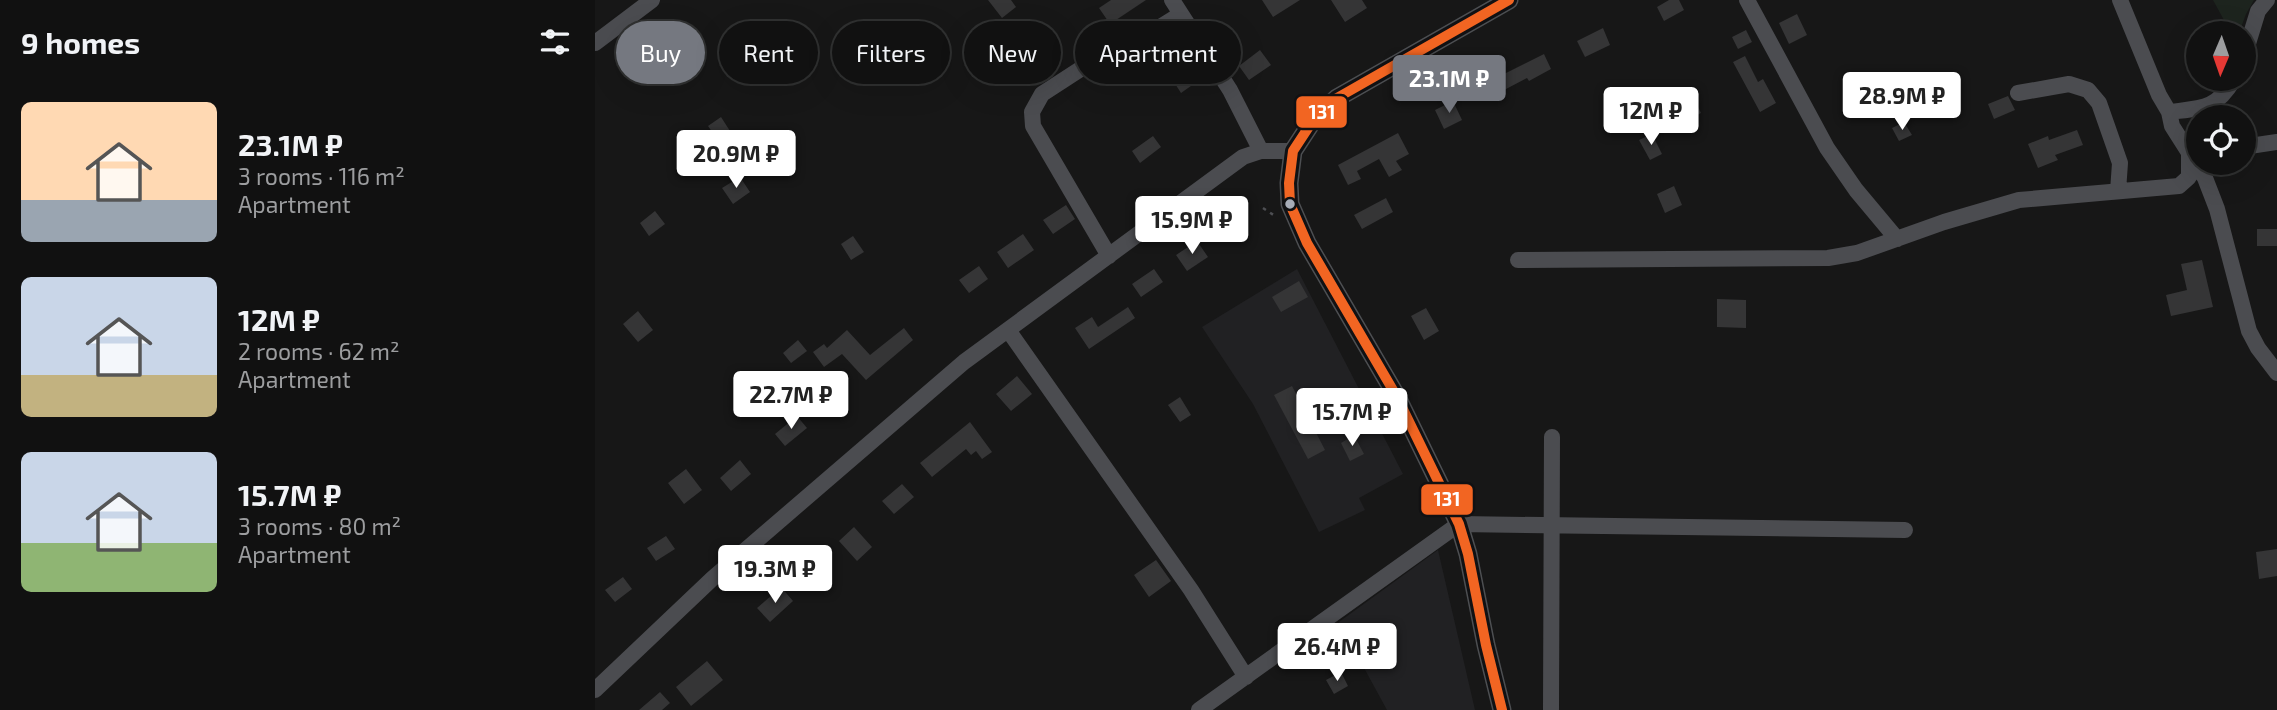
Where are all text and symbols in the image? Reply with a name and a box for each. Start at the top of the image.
chip: Buy [616,21,705,84]
chip: Rent [719,21,818,84]
chip: Filters [832,21,950,84]
chip: New [964,21,1061,84]
chip: Apartment [1075,21,1241,84]
north arrow [2186,21,2256,91]
map controls [2186,21,2256,175]
icon: filters [536,23,574,61]
text: 9 homes [21,24,140,60]
pin: 23.1M ₽ [1384,55,1514,115]
text: 23.1M ₽ [1409,64,1489,92]
pin: 28.9M ₽ [1837,72,1967,132]
text: 28.9M ₽ [1859,81,1945,109]
pin: 12M ₽ [1602,88,1700,147]
line badge: 131 [1295,95,1348,129]
text: 12M ₽ [1620,96,1682,124]
text: 131 [1308,100,1336,123]
button: locate [2186,105,2256,175]
text: 23.1M ₽ [238,126,343,162]
icon: home [77,130,161,214]
pin: 20.9M ₽ [671,130,801,190]
text: 20.9M ₽ [693,139,779,167]
text: 3 rooms · 116 m² [238,162,405,190]
text: Apartment [238,190,351,218]
pin: 15.9M ₽ [1127,196,1257,256]
unlabelled marker [1283,197,1297,211]
text: 15.9M ₽ [1151,205,1233,233]
text: 12M ₽ [238,301,320,337]
icon: home [77,305,161,389]
text: 2 rooms · 62 m² [238,337,400,365]
text: Apartment [238,365,351,393]
pin: 22.7M ₽ [726,372,856,431]
text: 22.7M ₽ [749,380,833,408]
pin: 15.7M ₽ [1287,388,1417,448]
text: 15.7M ₽ [1312,397,1392,425]
text: 15.7M ₽ [238,476,341,512]
icon: home [77,480,161,564]
line badge: 131 [1420,483,1474,516]
text: 131 [1433,487,1461,510]
text: 3 rooms · 80 m² [238,512,401,540]
text: Apartment [238,540,351,568]
pin: 19.3M ₽ [710,546,840,605]
text: 19.3M ₽ [734,554,816,582]
pin: 26.4M ₽ [1272,624,1402,683]
text: 26.4M ₽ [1294,632,1380,660]

